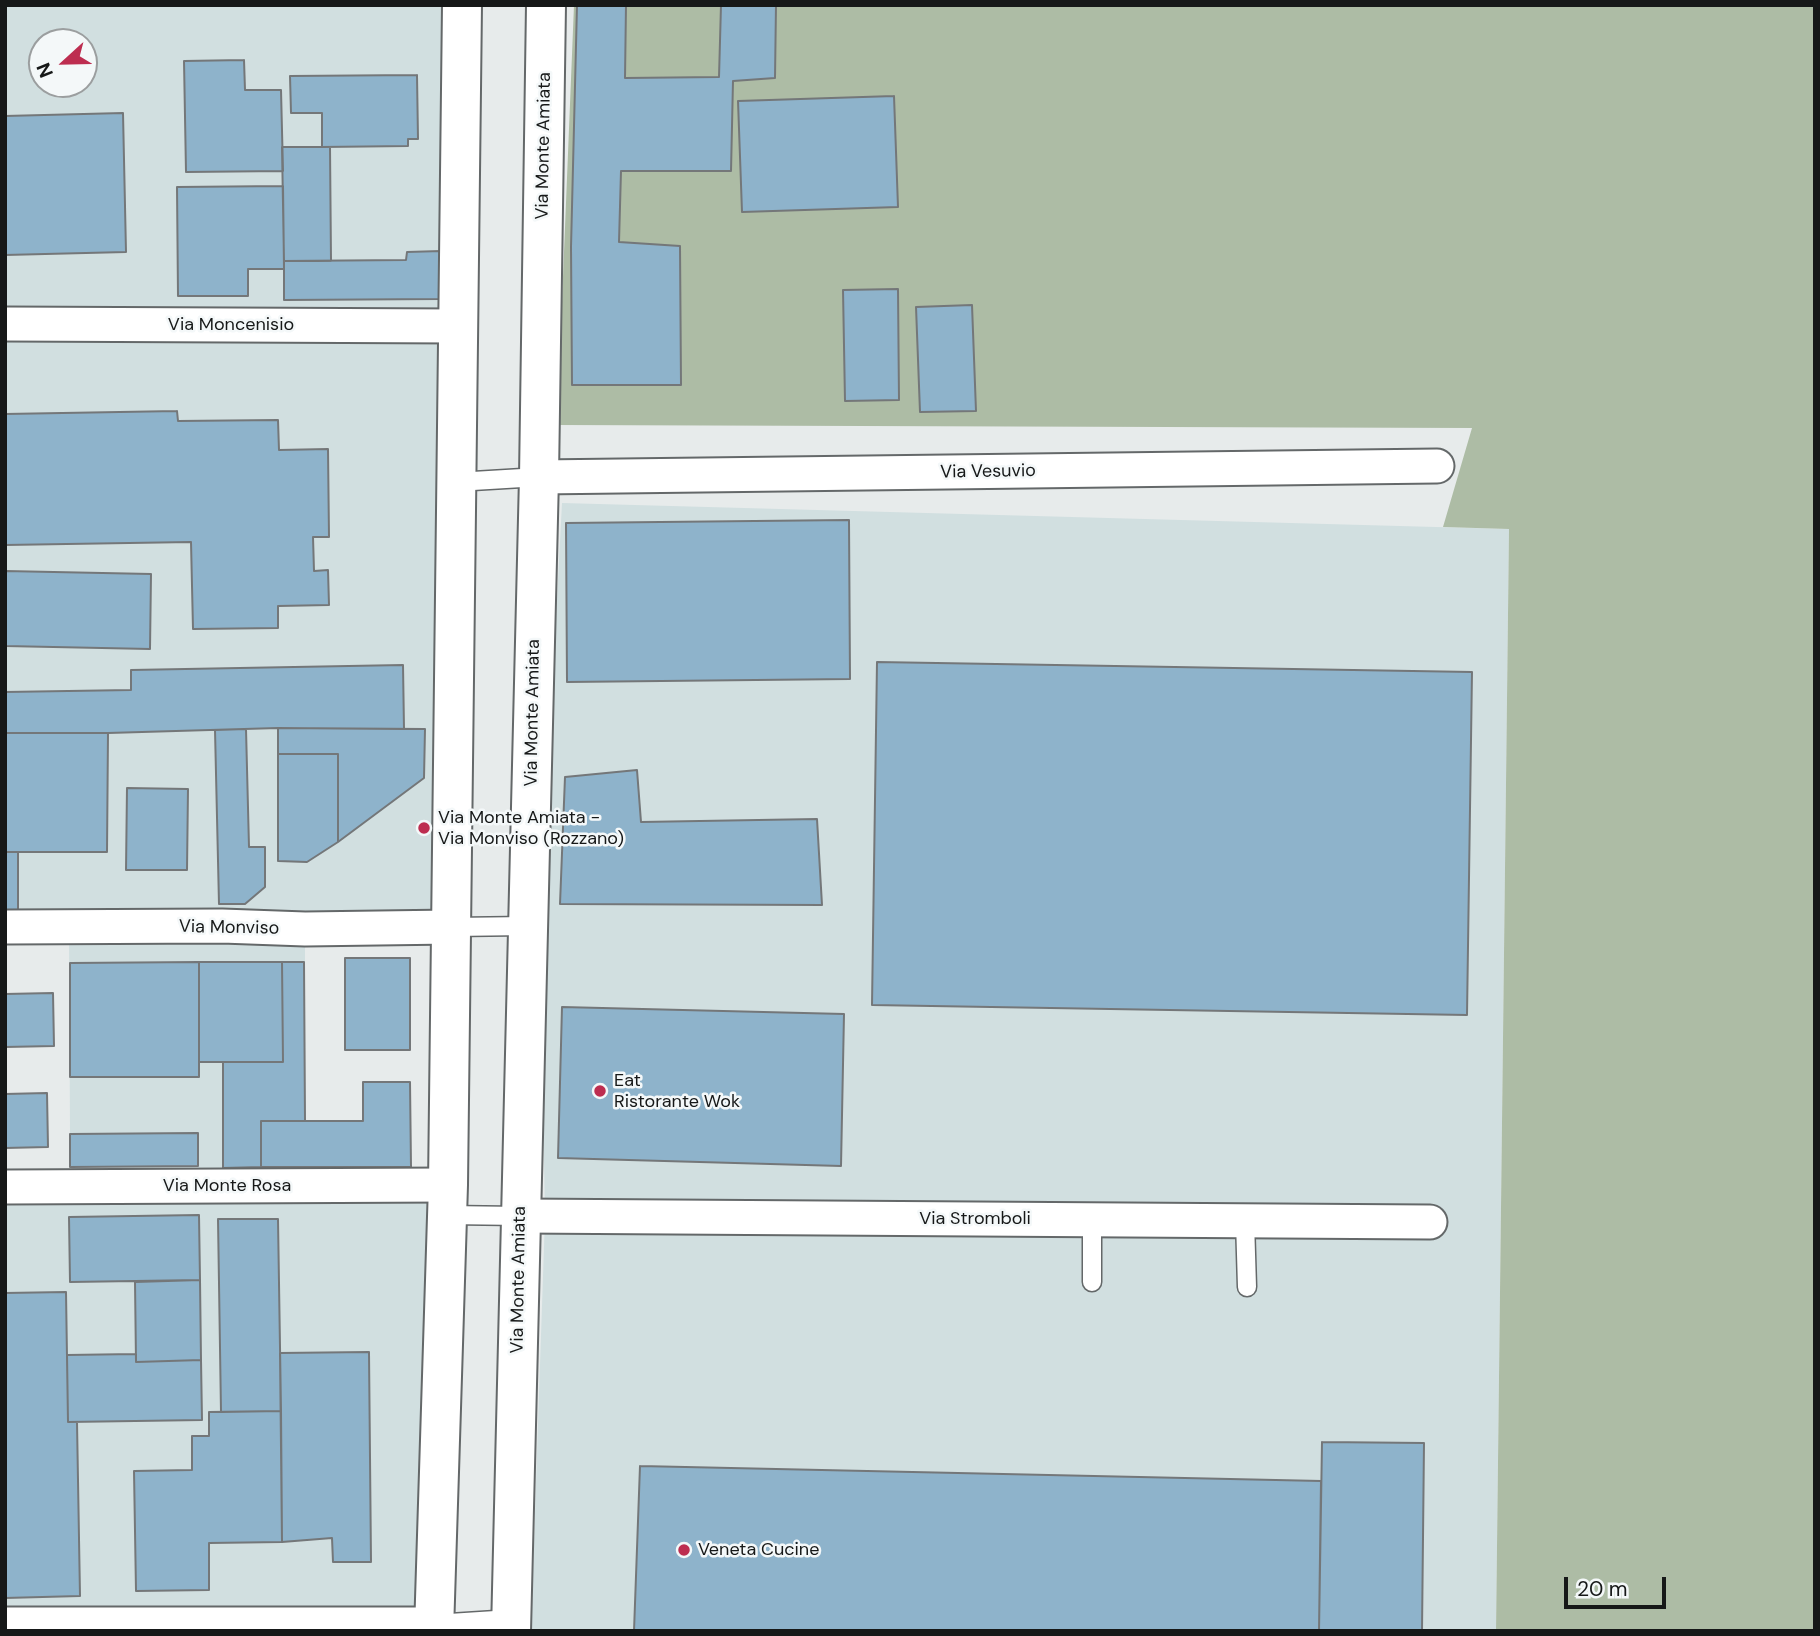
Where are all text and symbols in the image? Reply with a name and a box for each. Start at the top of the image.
north arrow [28,28,98,98]
text: N [31,59,59,81]
street label: Via Monte Amiata [532,72,556,220]
street label: Via Moncenisio [168,314,294,336]
street label: Via Vesuvio [940,460,1036,484]
street label: Via Monte Amiata [521,639,545,787]
place label: Via Monte Amiata - Via Monviso (Rozzano) [438,807,624,850]
marker: Via Monte Amiata - Via Monviso (Rozzano) [416,820,432,836]
street label: Via Monviso [179,916,279,940]
place label: Eat Ristorante Wok [614,1070,740,1112]
marker: Eat Ristorante Wok [592,1083,608,1099]
street label: Via Monte Rosa [163,1175,291,1197]
street label: Via Monte Amiata [507,1206,531,1354]
street label: Via Stromboli [919,1208,1031,1230]
place label: Veneta Cucine [698,1539,819,1561]
marker: Veneta Cucine [676,1542,692,1558]
scale bar [1568,1562,1670,1606]
text: 20 m [1577,1575,1628,1603]

